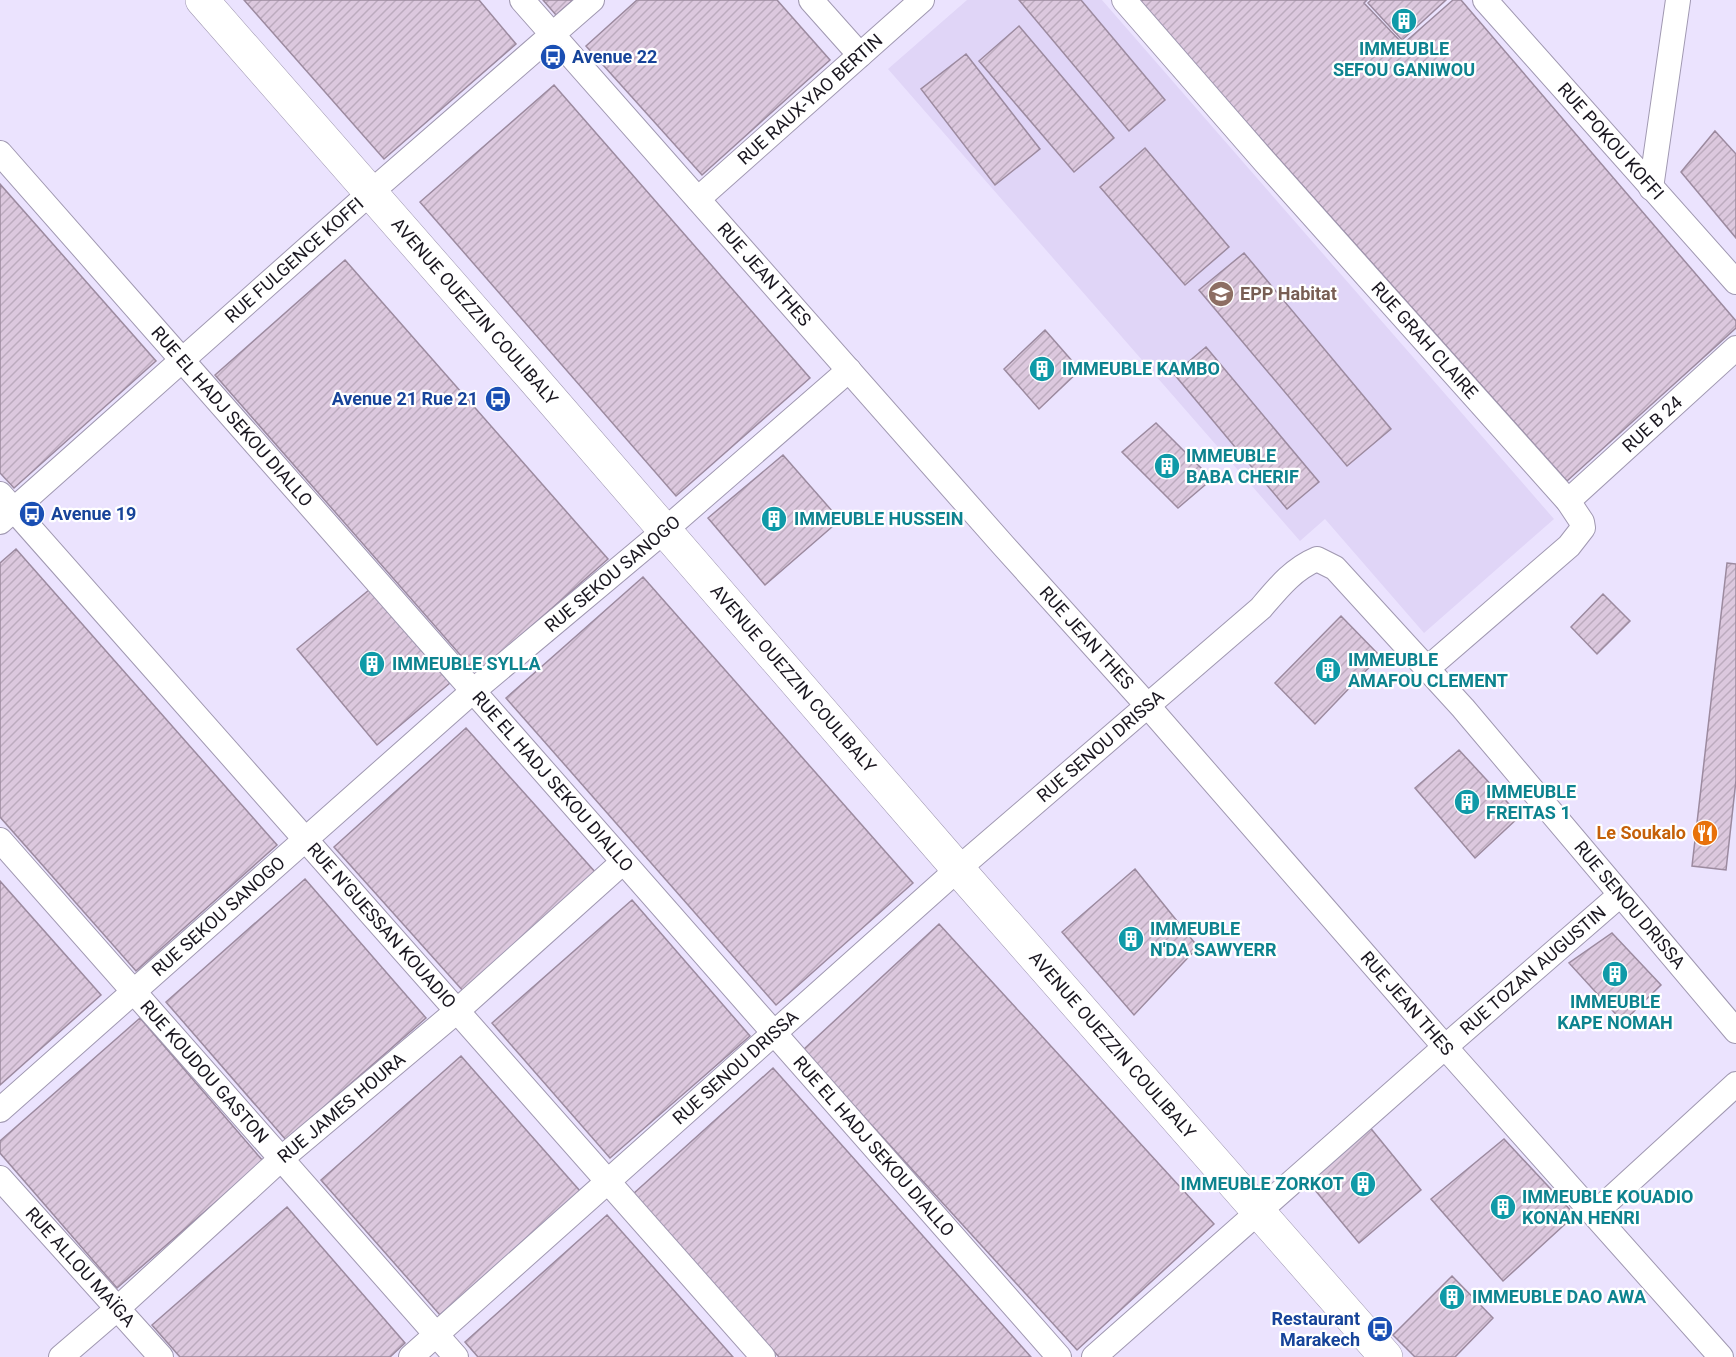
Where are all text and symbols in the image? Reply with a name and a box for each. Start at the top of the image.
building icon: IMMEUBLE SEFOU GANIWOU [1389,6,1419,36]
street label: RUE RAUX-YAO BERTIN [733,29,887,169]
place label: IMMEUBLE SEFOU GANIWOU [1333,38,1475,80]
bus stop icon: Avenue 22 [538,42,568,72]
place label: Avenue 22 [572,46,657,67]
street label: RUE POKOU KOFFI [1554,78,1668,203]
street label: RUE FULGENCE KOFFI [221,193,368,327]
street label: AVENUE OUEZZIN COULIBALY [388,213,563,409]
street label: RUE JEAN THES [713,218,816,330]
street label: RUE GRAH CLAIRE [1367,277,1482,403]
school or university icon: EPP Habitat [1206,279,1236,309]
place label: EPP Habitat [1240,283,1337,304]
street label: RUE EL HADJ SEKOU DIALLO [147,322,317,511]
building icon: IMMEUBLE KAMBO [1027,354,1057,384]
place label: IMMEUBLE KAMBO [1062,358,1220,379]
bus stop icon: Avenue 21 Rue 21 [483,384,513,414]
place label: Avenue 21 Rue 21 [332,388,478,409]
street label: RUE B 24 [1618,391,1686,456]
place label: IMMEUBLE BABA CHERIF [1186,445,1299,487]
building icon: IMMEUBLE BABA CHERIF [1152,451,1182,481]
bus stop icon: Avenue 19 [17,499,47,529]
place label: Avenue 19 [51,503,136,524]
building icon: IMMEUBLE HUSSEIN [759,504,789,534]
place label: IMMEUBLE HUSSEIN [794,508,963,529]
street label: RUE SEKOU SANOGO [540,511,684,636]
street label: AVENUE OUEZZIN COULIBALY [706,580,881,777]
street label: RUE JEAN THES [1035,582,1139,694]
building icon: IMMEUBLE SYLLA [357,649,387,679]
place label: IMMEUBLE AMAFOU CLEMENT [1348,649,1508,691]
place label: IMMEUBLE SYLLA [392,653,541,674]
building icon: IMMEUBLE AMAFOU CLEMENT [1313,655,1343,685]
street label: RUE SENOU DRISSA [1032,685,1168,806]
street label: RUE EL HADJ SEKOU DIALLO [468,687,638,876]
place label: IMMEUBLE FREITAS 1 [1486,781,1576,823]
building icon: IMMEUBLE FREITAS 1 [1452,787,1482,817]
restaurant icon: Le Soukalo [1690,818,1720,848]
place label: Le Soukalo [1597,822,1686,843]
street label: RUE SENOU DRISSA [1570,837,1690,973]
street label: RUE N'GUESSAN KOUADIO [303,838,461,1012]
street label: RUE SEKOU SANOGO [148,852,289,980]
street label: RUE TOZAN AUGUSTIN [1456,901,1610,1039]
place label: IMMEUBLE N'DA SAWYERR [1150,918,1277,960]
building icon: IMMEUBLE N'DA SAWYERR [1116,924,1146,954]
street label: AVENUE OUEZZIN COULIBALY [1025,947,1201,1143]
street label: RUE JEAN THES [1357,947,1459,1060]
building icon: IMMEUBLE KAPE NOMAH [1600,959,1630,989]
place label: IMMEUBLE KAPE NOMAH [1557,991,1673,1033]
street label: RUE KOUDOU GASTON [136,996,273,1147]
street label: RUE SENOU DRISSA [668,1006,802,1128]
street label: RUE JAMES HOURA [273,1048,409,1167]
street label: RUE EL HADJ SEKOU DIALLO [789,1052,959,1241]
building icon: IMMEUBLE ZORKOT [1348,1169,1378,1199]
place label: IMMEUBLE ZORKOT [1181,1173,1344,1194]
place label: IMMEUBLE KOUADIO KONAN HENRI [1522,1186,1693,1228]
building icon: IMMEUBLE KOUADIO KONAN HENRI [1488,1192,1518,1222]
street label: RUE ALLOU MAÏGA [22,1203,140,1331]
building icon: IMMEUBLE DAO AWA [1437,1282,1467,1312]
place label: IMMEUBLE DAO AWA [1472,1286,1647,1307]
place label: Restaurant Marakech [1272,1308,1360,1350]
bus stop icon: Restaurant Marakech [1365,1314,1395,1344]

